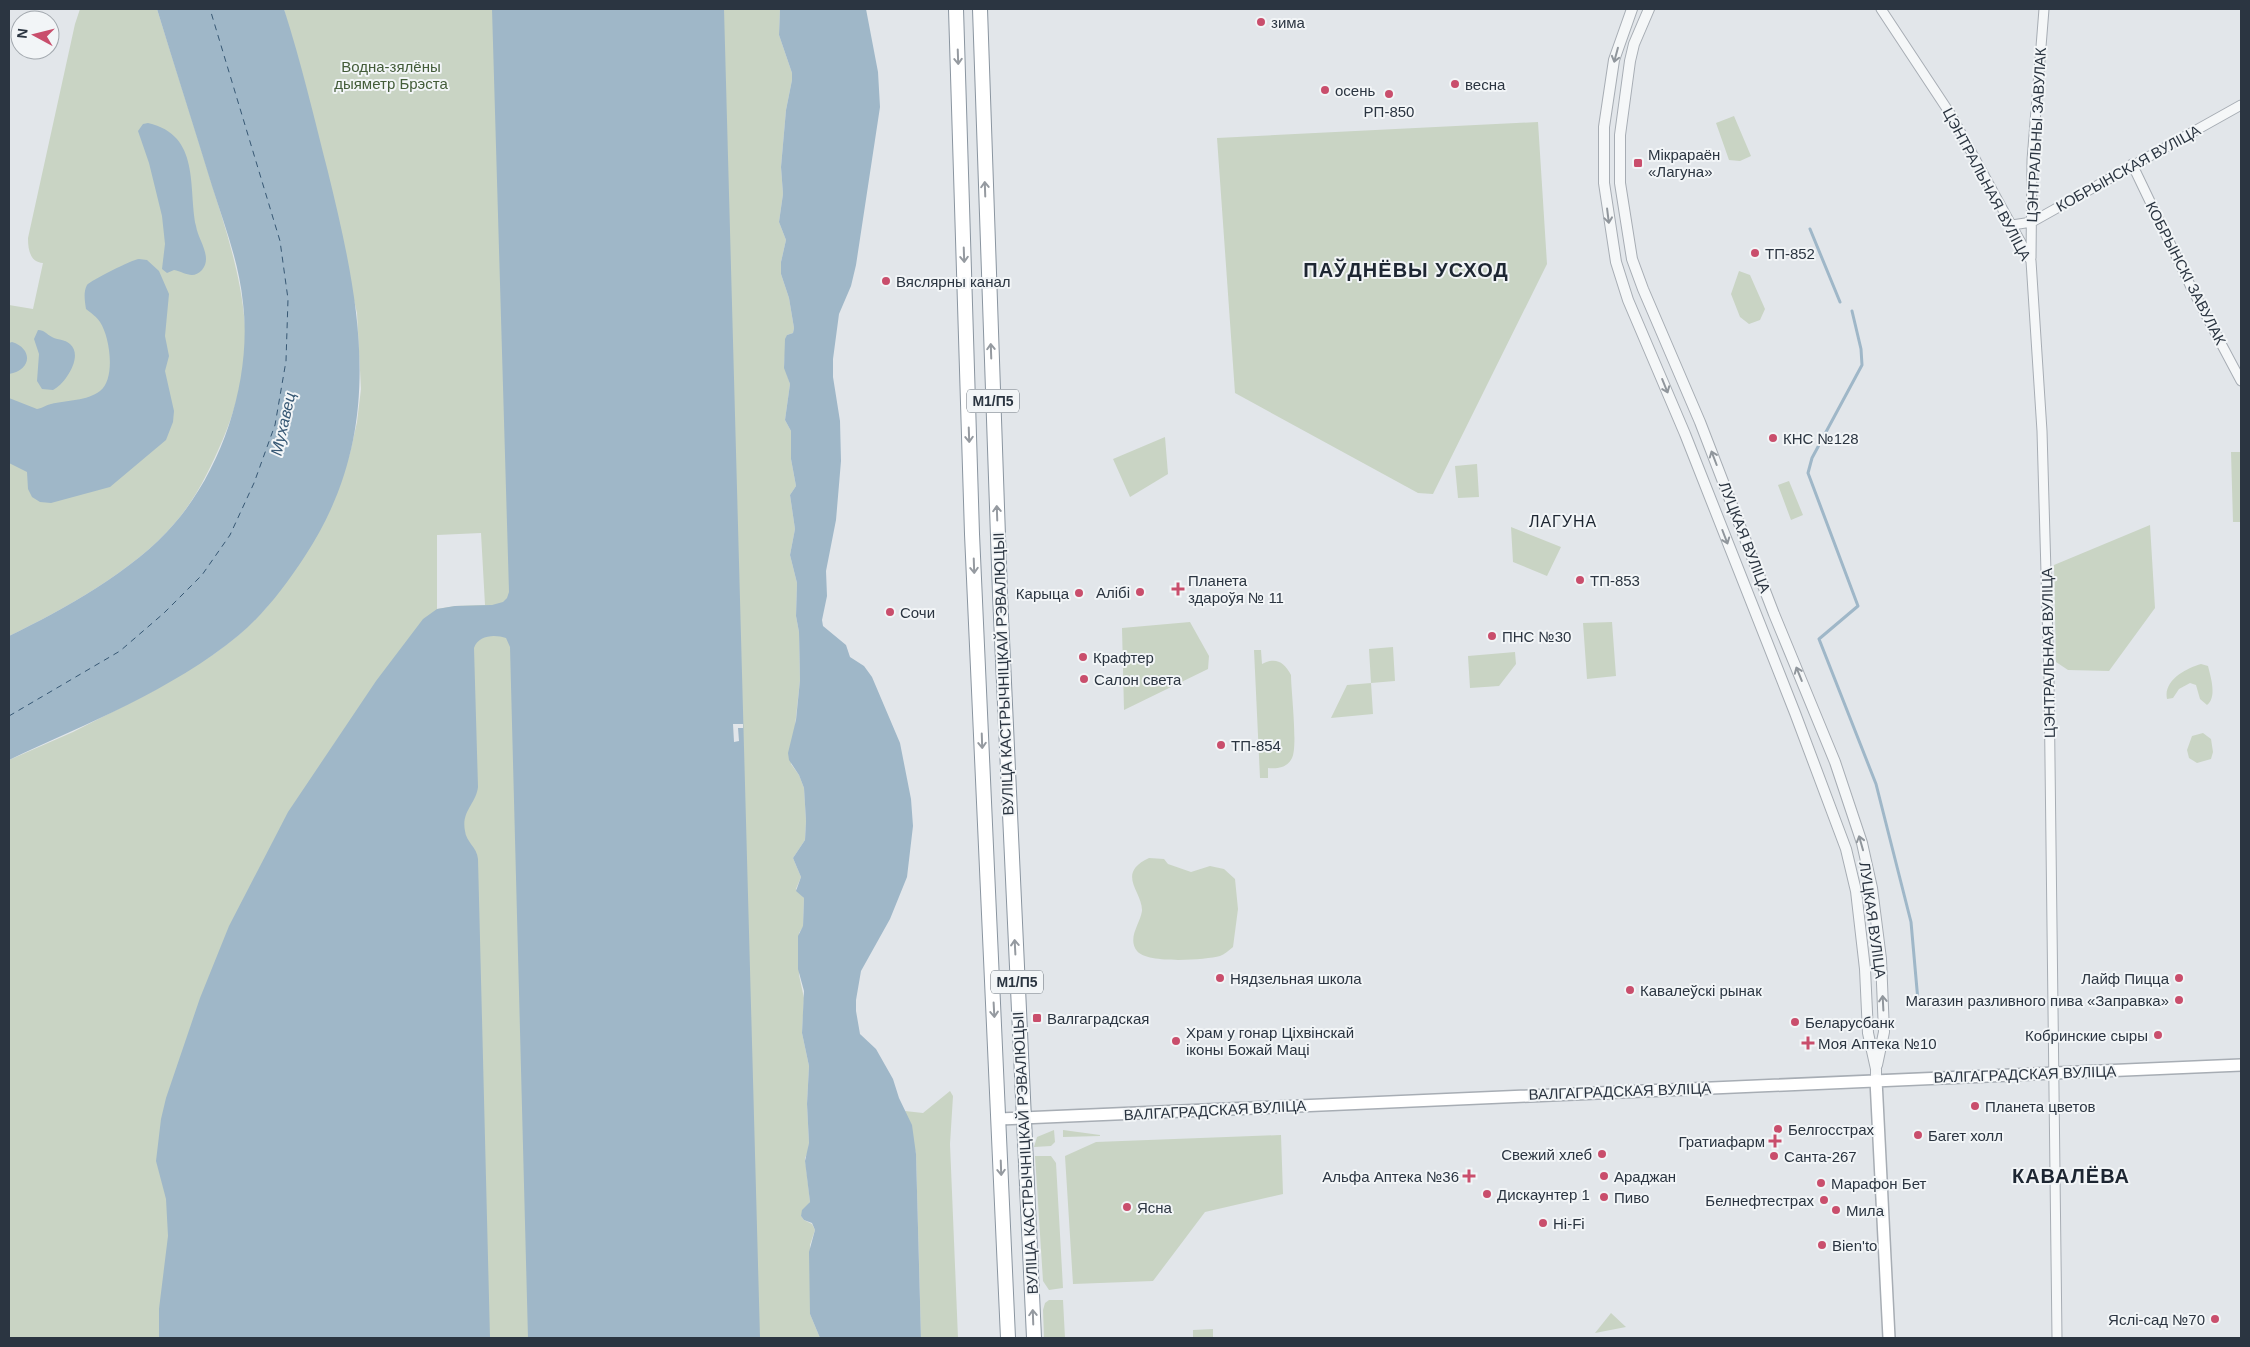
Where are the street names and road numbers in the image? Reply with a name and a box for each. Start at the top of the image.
street label: ЦЭНТРАЛЬНЫ ЗАВУЛАК [2023,47,2049,223]
street label: ЦЭНТРАЛЬНАЯ ВУЛІЦА [1939,105,2035,263]
street label: КОБРЫНСКАЯ ВУЛІЦА [2053,121,2203,215]
street label: КОБРЫНСКІ ЗАВУЛАК [2142,199,2230,348]
road number: М1/П5 [967,390,1019,412]
street label: ЛУЦКАЯ ВУЛІЦА [1716,479,1774,595]
street label: ВУЛІЦА КАСТРЫЧНІЦКАЙ РЭВАЛЮЦЫІ [990,532,1016,816]
street label: ЦЭНТРАЛЬНАЯ ВУЛІЦА [2038,568,2058,738]
street label: ЛУЦКАЯ ВУЛІЦА [1856,860,1890,980]
road number: М1/П5 [991,970,1043,994]
street label: ВУЛІЦА КАСТРЫЧНІЦКАЙ РЭВАЛЮЦЫІ [1009,1011,1041,1295]
street label: ВАЛГАГРАДСКАЯ ВУЛІЦА [1933,1062,2117,1086]
street label: ВАЛГАГРАДСКАЯ ВУЛІЦА [1528,1079,1712,1103]
street label: ВАЛГАГРАДСКАЯ ВУЛІЦА [1123,1097,1307,1123]

